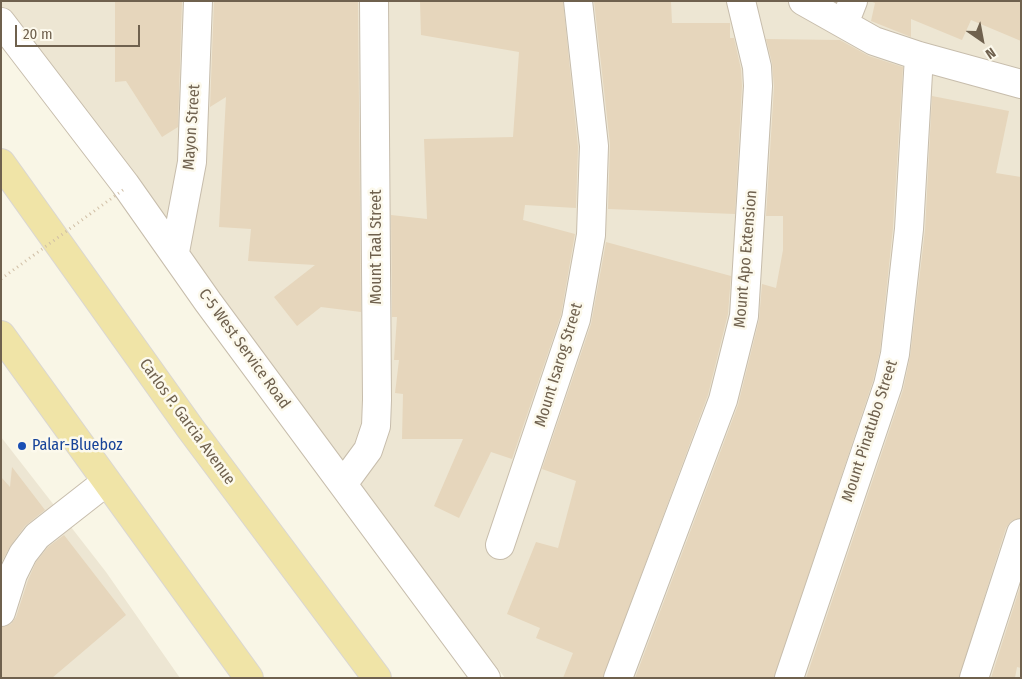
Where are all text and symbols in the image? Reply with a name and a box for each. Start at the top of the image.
scale bar [18,15,142,47]
north arrow [957,15,1007,65]
text: 20 m [23,25,53,43]
text: N [982,44,999,62]
street label: Mayon Street [179,83,205,171]
street label: Mount Apo Extension [730,189,762,329]
street label: Mount Taal Street [367,190,387,304]
street label: C-5 West Service Road [194,285,294,413]
street label: Mount Isarog Street [531,301,587,429]
street label: Carlos P. Garcia Avenue [135,355,239,489]
street label: Mount Pinatubo Street [838,358,902,504]
place label: Palar-Blueboz [32,436,123,456]
marker: Palar-Blueboz [16,440,28,452]

